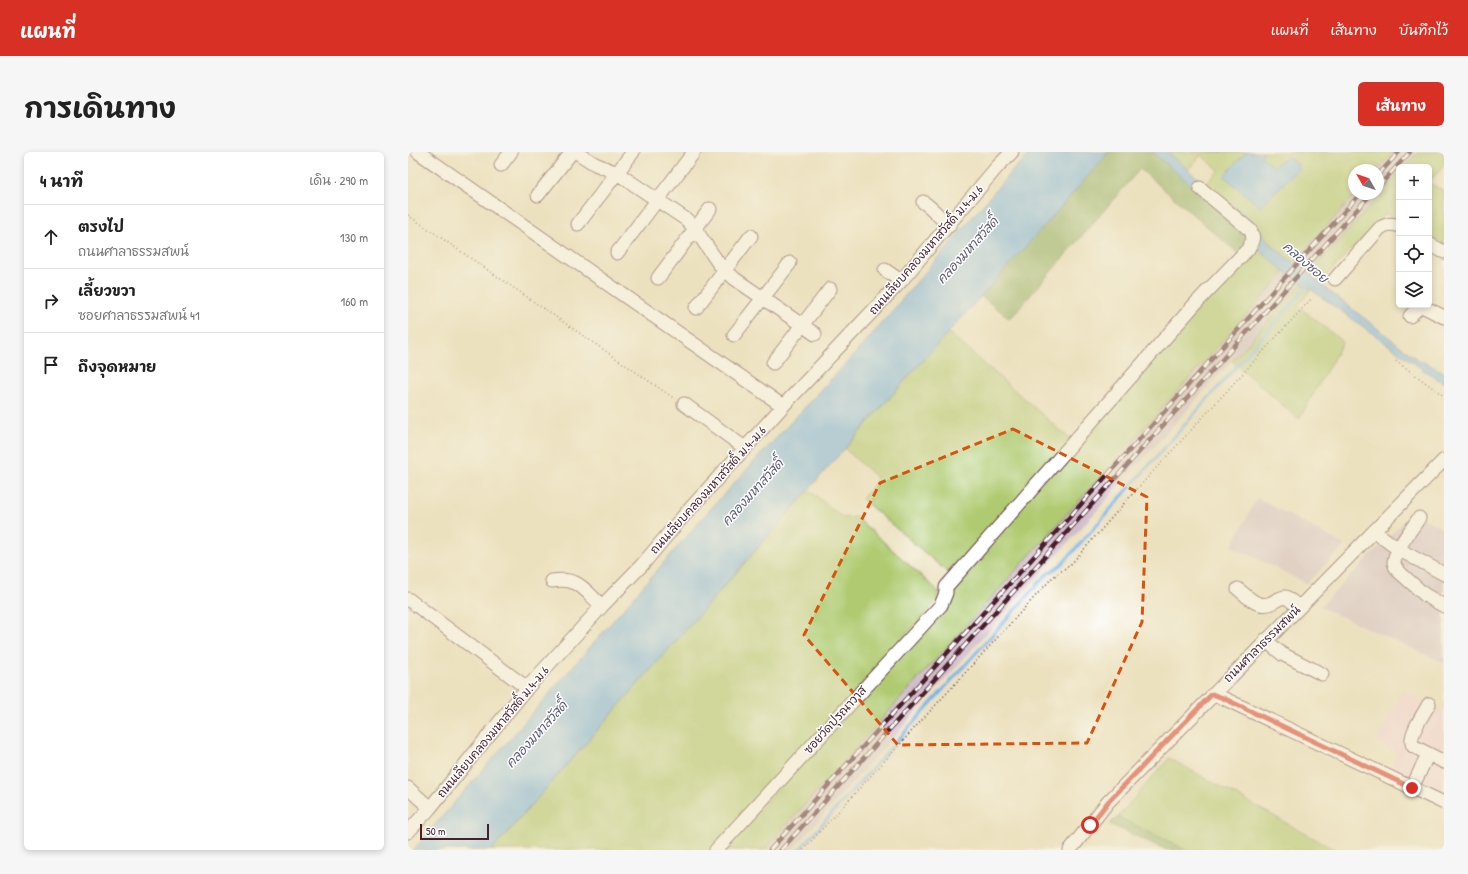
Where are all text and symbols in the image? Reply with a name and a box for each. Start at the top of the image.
text: แผนที่ [20,18,76,44]
text: แผนที่ [1271,20,1308,39]
text: เส้นทาง [1330,20,1377,39]
text: บันทึกไว้ [1399,20,1448,39]
button: เส้นทาง [1358,82,1444,126]
text: การเดินทาง [24,89,176,127]
north arrow [1348,164,1384,200]
map controls [1396,164,1432,308]
button: + [1396,164,1432,200]
text: 4 นาที [40,169,83,192]
text: เดิน · 290 m [309,171,368,189]
street label: ถนนเลียบคลองมหาสวัสดิ์ ม.4-ม.6 [866,182,986,318]
button: − [1396,200,1432,236]
water label: คลองมหาสวัสดิ์ [933,214,1001,286]
text: ตรงไป [78,216,124,237]
icon: ahead [40,226,62,248]
text: 130 m [340,228,368,246]
button: locate [1396,236,1432,272]
water label: คลองซอย [1279,237,1334,288]
text: ถนนศาลาธรรมสพน์ [78,242,189,260]
button: layers [1396,272,1432,308]
text: เลี้ยวขวา [78,280,136,301]
icon: right [40,290,62,312]
text: 160 m [340,292,368,310]
text: ซอยศาลาธรรมสพน์ 41 [78,306,200,324]
icon: arrive [40,354,62,376]
text: ถึงจุดหมาย [78,356,156,377]
street label: ถนนเลียบคลองมหาสวัสดิ์ ม.4-ม.6 [647,423,769,557]
water label: คลองมหาสวัสดิ์ [718,456,786,528]
street label: ถนนศาลาธรรมสพน์ [1219,601,1304,686]
street label: ถนนเลียบคลองมหาสวัสดิ์ ม.4-ม.6 [434,663,552,801]
street label: ซอยวัดปุรณาวาส [800,681,871,758]
water label: คลองมหาสวัสดิ์ [502,698,570,770]
route end [1403,779,1421,797]
route start [1081,816,1099,834]
scale bar [420,822,489,841]
text: 50 m [426,824,446,838]

